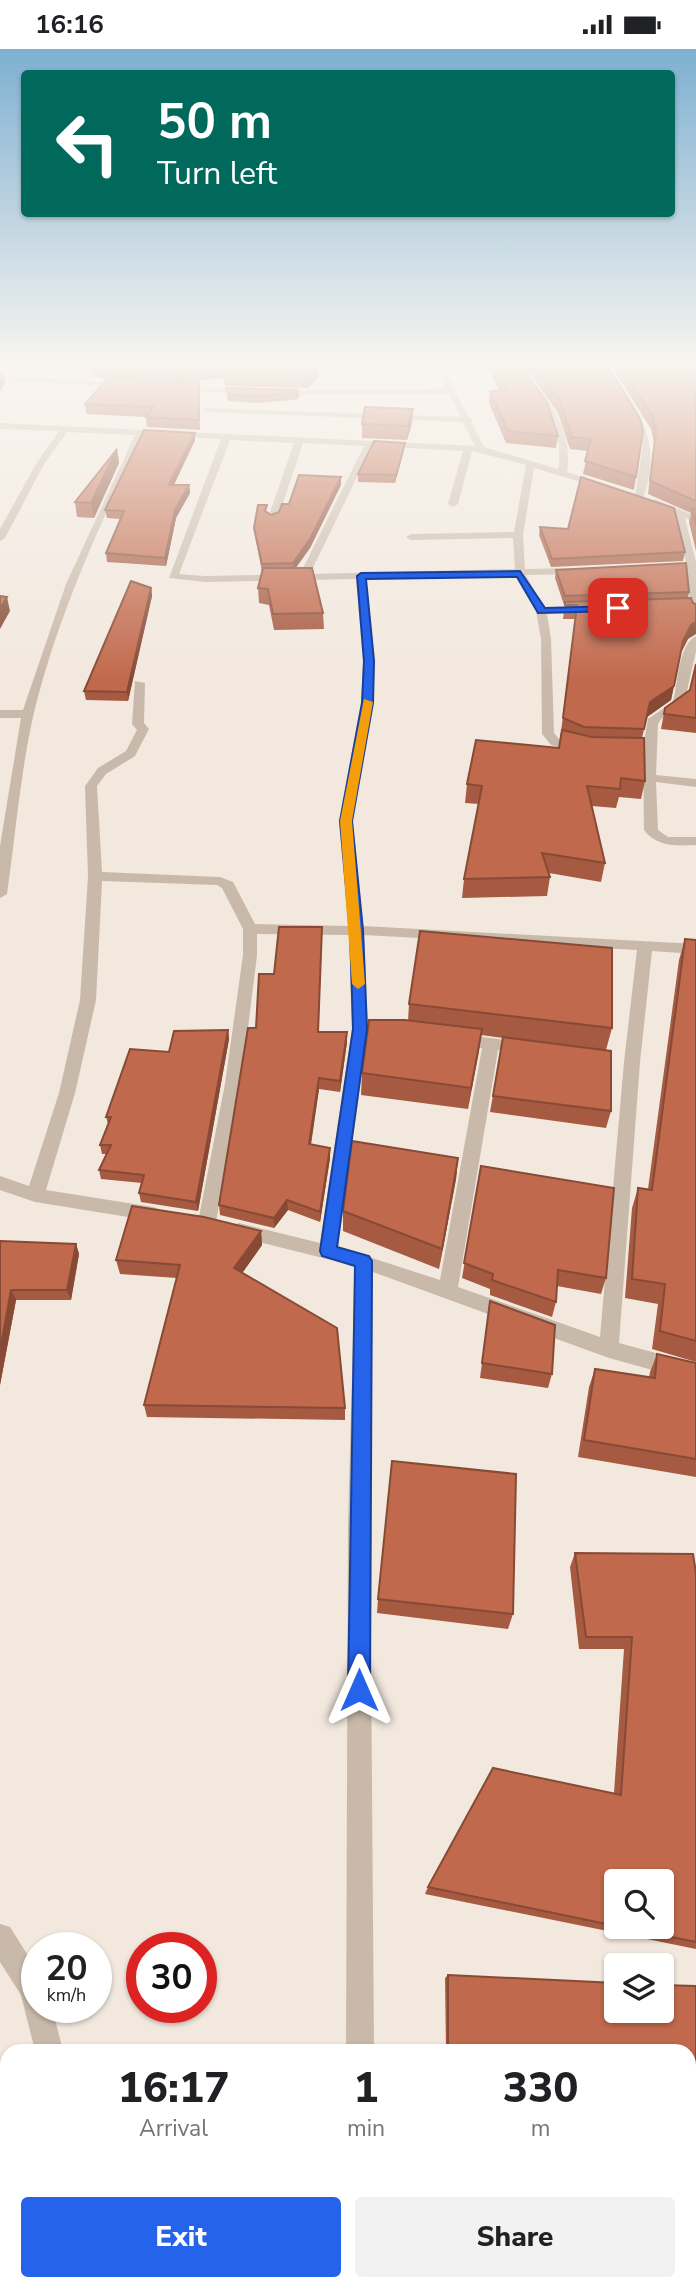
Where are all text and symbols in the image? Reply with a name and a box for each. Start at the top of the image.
text: 16:16 [35,7,104,42]
text: 50 m [157,88,272,155]
icon: left [42,98,133,189]
text: Turn left [157,152,277,195]
pin [588,578,648,638]
icon: arrive [599,589,637,627]
position arrow [322,1653,396,1727]
map controls [604,1869,674,2023]
button: search [604,1869,674,1939]
speed limit sign: 30 [126,1932,217,2023]
text: 20 [45,1945,88,1992]
button: layers [604,1953,674,2023]
text: km/h [47,1983,86,2007]
text: 16:17 [118,2060,229,2117]
text: 1 [353,2060,379,2117]
text: 330 [503,2060,578,2117]
text: Arrival [139,2113,208,2144]
text: min [347,2113,385,2144]
text: m [531,2113,550,2144]
button: Exit [21,2197,341,2277]
button: Share [355,2197,675,2277]

